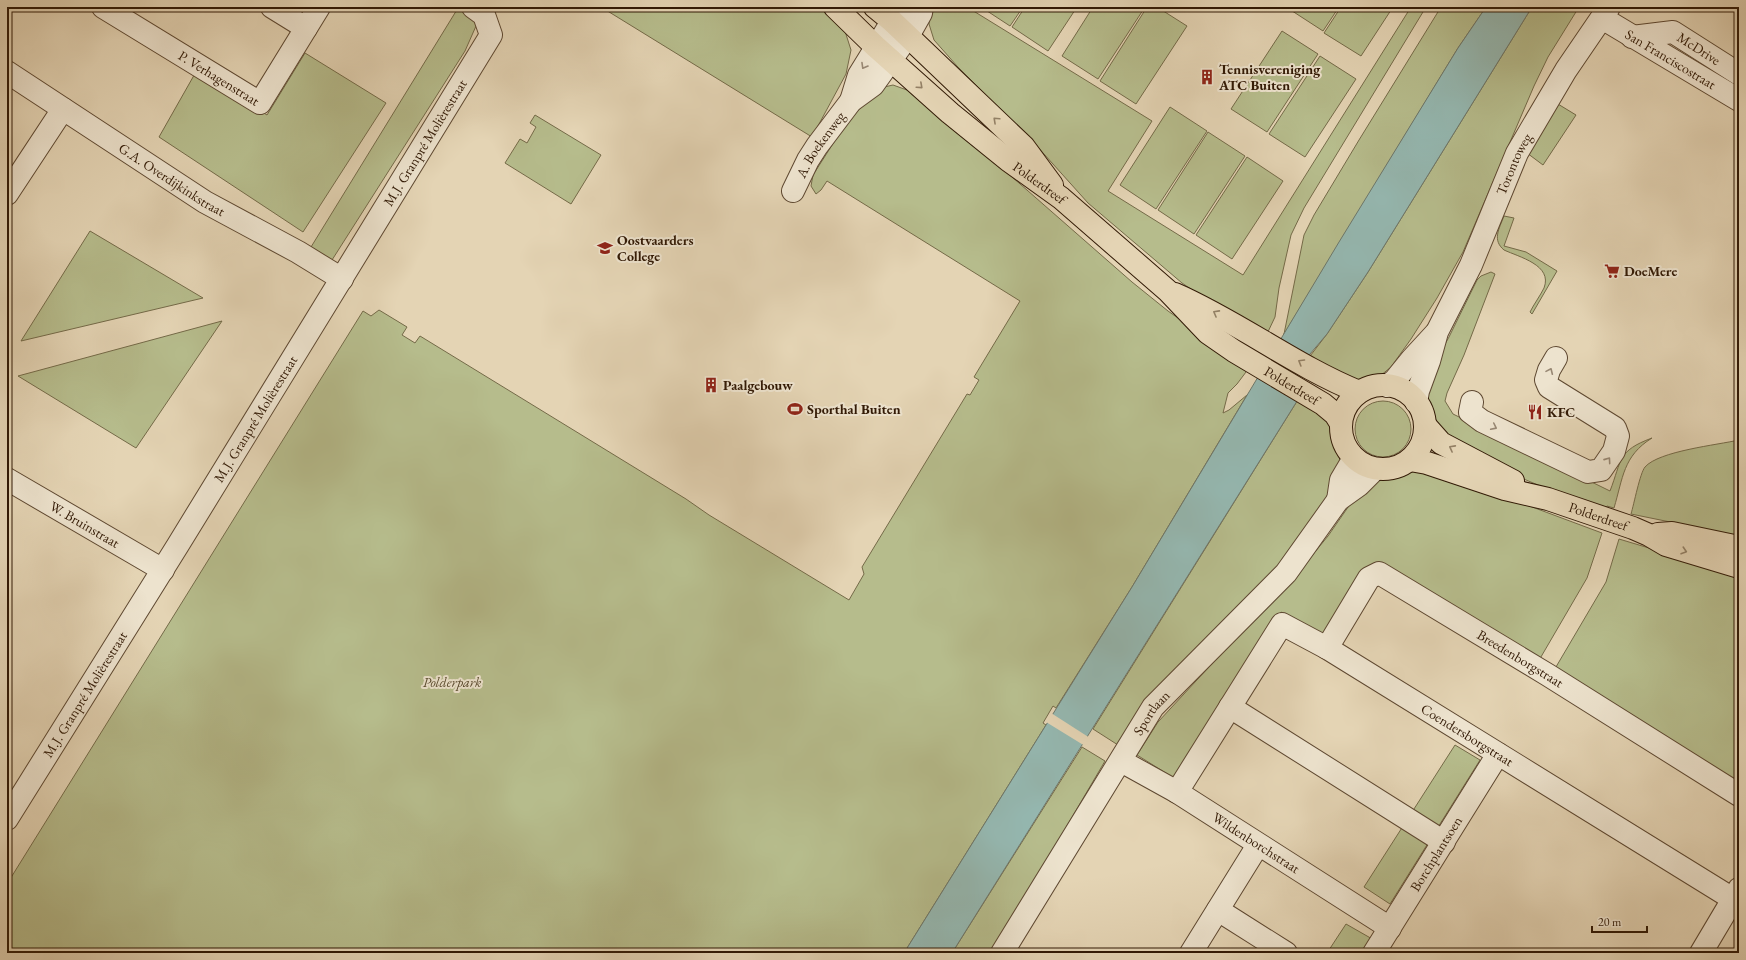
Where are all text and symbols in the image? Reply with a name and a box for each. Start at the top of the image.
street label: San Franciscostraat [1622,25,1720,93]
street label: McDrive [1674,28,1724,69]
street label: P. Verhagenstraat [175,46,263,110]
place label: Tennisvereniging ATC Buiten [1218,60,1321,94]
one-way arrow [861,62,869,69]
building icon: Tennisvereniging ATC Buiten [1198,68,1216,86]
street label: M.J. Granpré Molièrestraat [379,75,471,209]
one-way arrow [915,81,923,89]
street label: A. Boekenweg [791,107,849,182]
one-way arrow [993,117,1001,125]
street label: Torontoweg [1492,129,1536,197]
street label: G.A. Overdijkinkstraat [115,139,229,220]
street label: Polderdreef [1009,157,1071,209]
place label: Oostvaarders College [617,231,693,265]
school or university icon: Oostvaarders College [596,239,614,257]
supermarket icon: DoeMere [1603,262,1621,280]
place label: DoeMere [1624,262,1677,280]
one-way arrow [1213,311,1220,318]
street label: M.J. Granpré Molièrestraat [210,352,301,486]
one-way arrow [1298,360,1305,367]
street label: Polderdreef [1261,362,1324,410]
one-way arrow [1545,368,1553,375]
building icon: Paalgebouw [702,376,720,394]
place label: Paalgebouw [723,376,793,394]
sports icon: Sporthal Buiten [786,400,804,418]
place label: Sporthal Buiten [807,400,901,418]
restaurant icon: KFC [1526,403,1544,421]
place label: KFC [1547,403,1575,421]
one-way arrow [1490,422,1497,430]
one-way arrow [1448,446,1456,453]
one-way arrow [1603,457,1610,464]
street label: W. Bruinstraat [47,497,123,552]
street label: Polderdreef [1567,498,1632,535]
one-way arrow [1681,546,1688,555]
street label: Breedenborgstraat [1474,625,1567,692]
street label: M.J. Granpré Molièrestraat [39,627,131,761]
park label: Polderpark [423,673,482,691]
street label: Sportlaan [1129,686,1174,739]
street label: Coendersborgstraat [1418,699,1517,770]
street label: Wildenborchstraat [1209,808,1304,877]
street label: Borchplantsoen [1406,812,1466,895]
scale bar [1592,908,1647,934]
text: 20 m [1598,914,1622,930]

